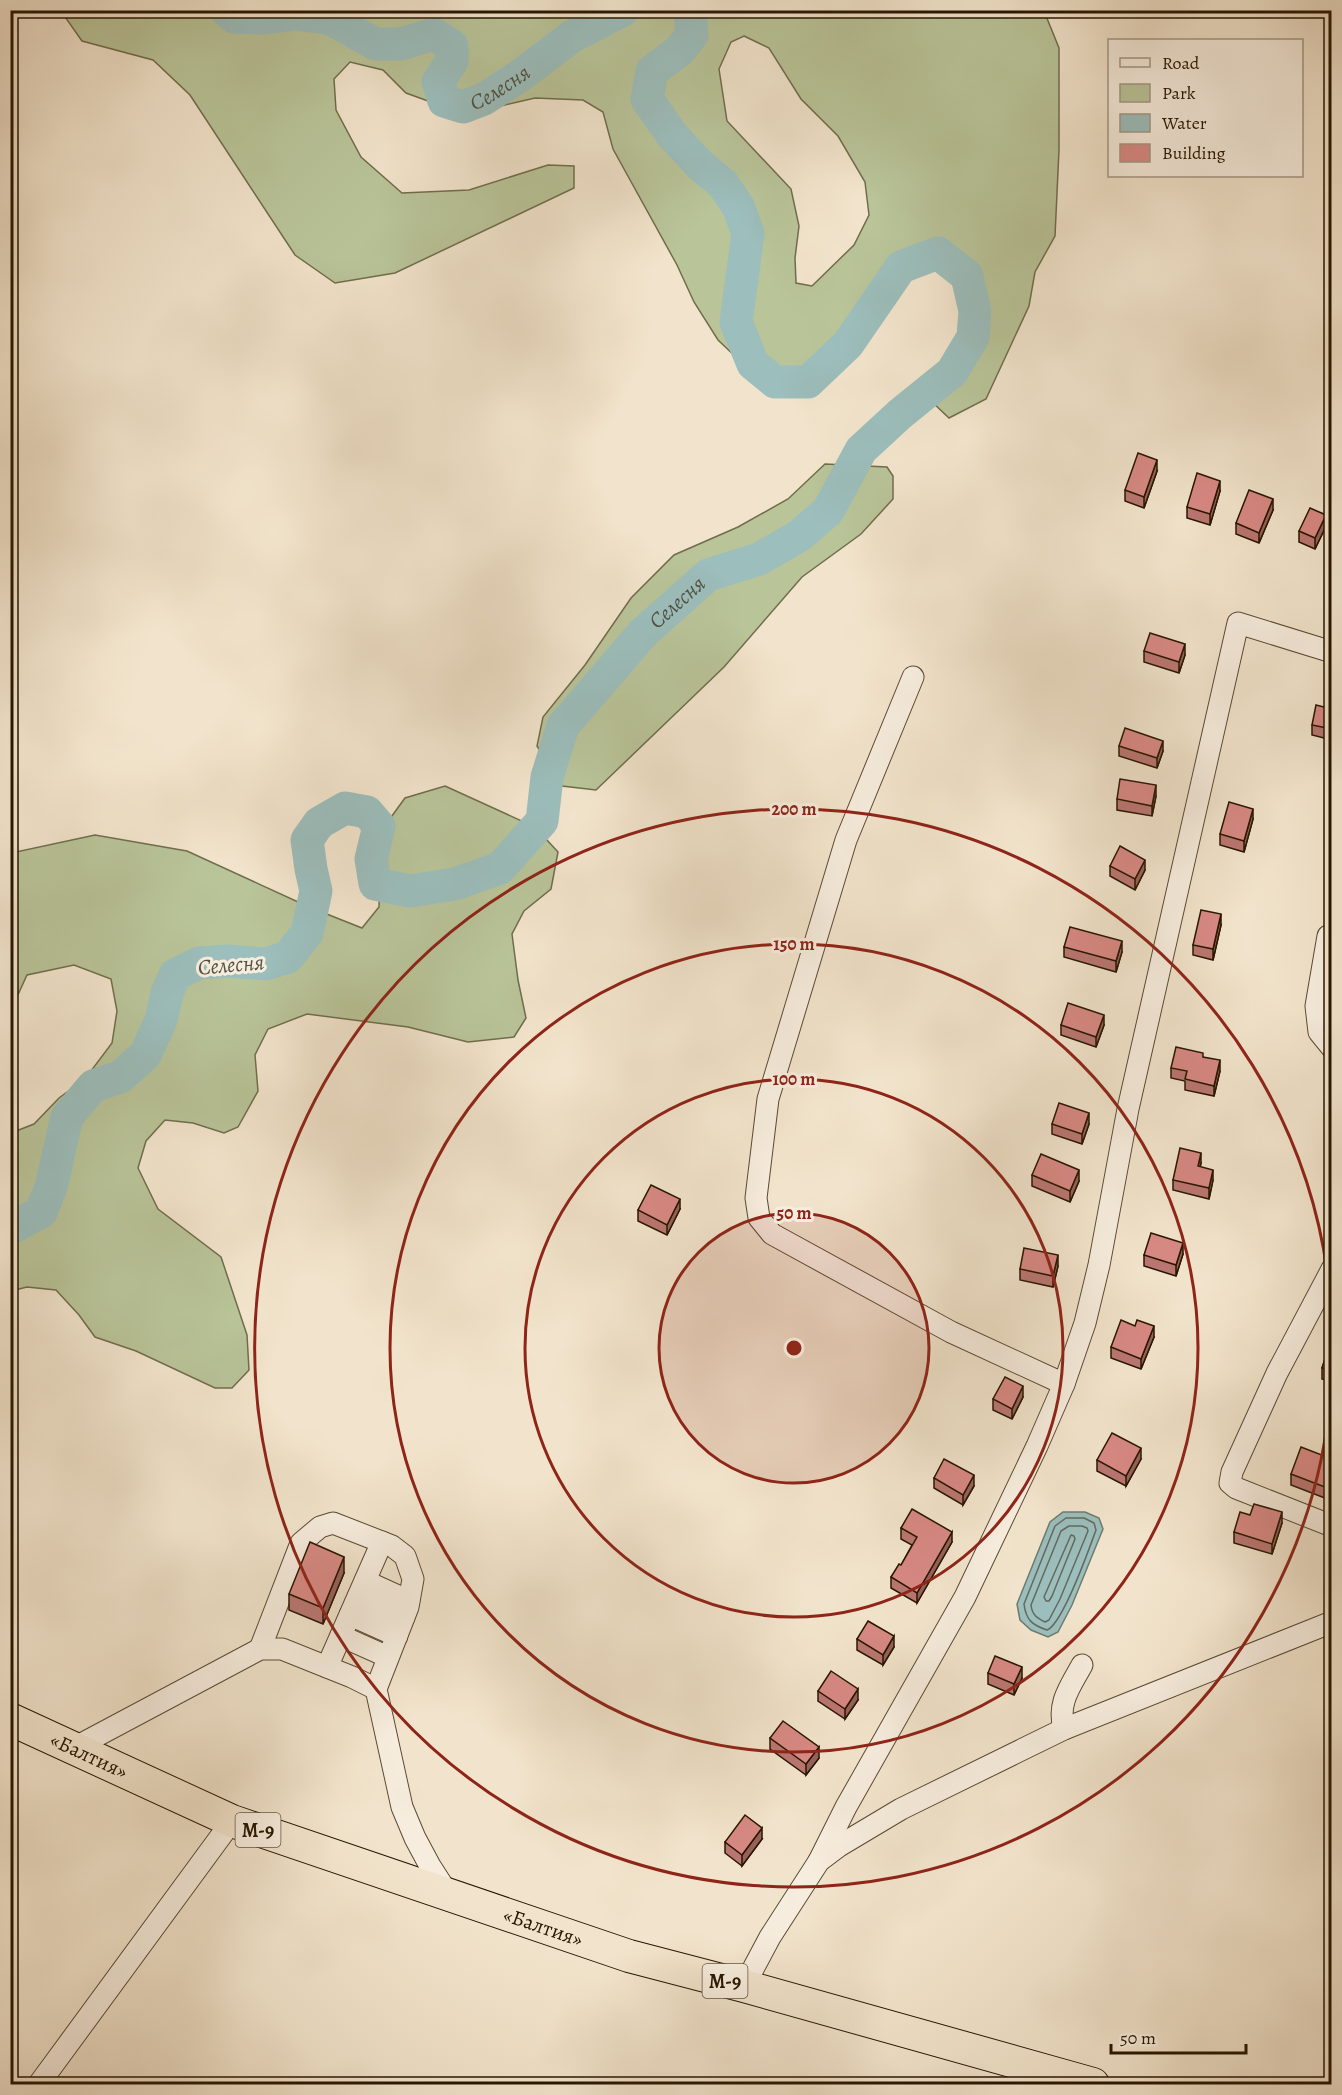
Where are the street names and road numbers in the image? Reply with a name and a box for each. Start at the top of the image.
street label: «Балтия» [46,1725,132,1785]
road number: М-9 [236,1813,280,1847]
street label: «Балтия» [500,1900,587,1953]
road number: М-9 [702,1964,748,1998]

